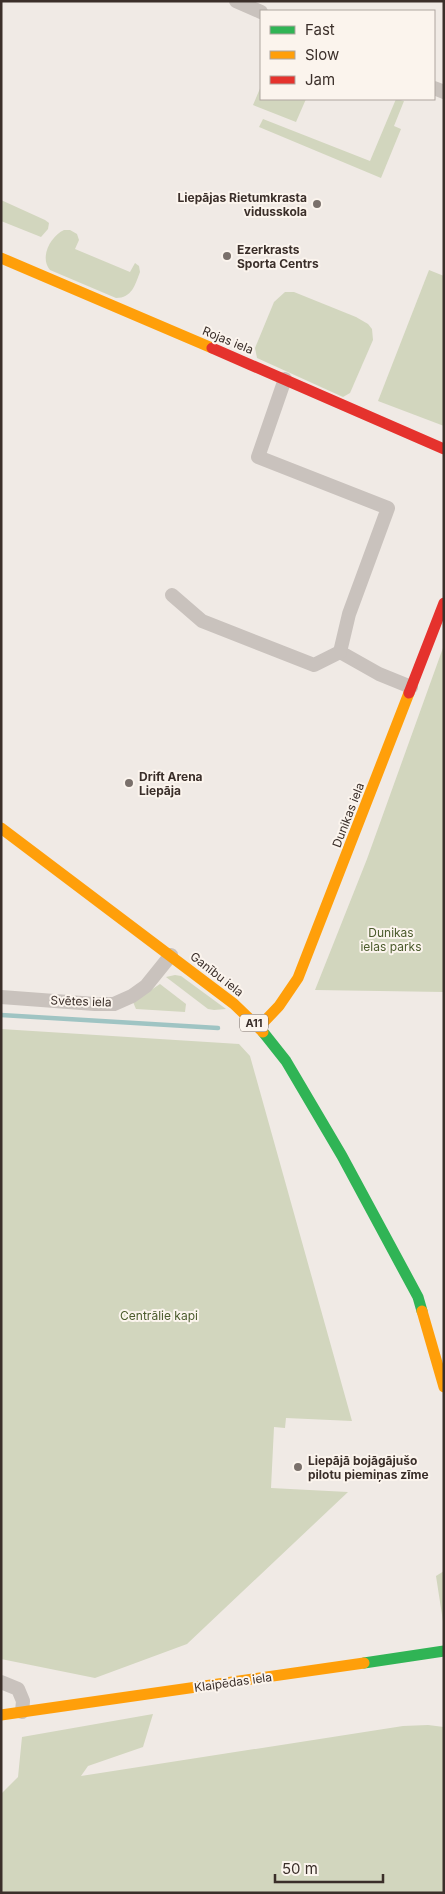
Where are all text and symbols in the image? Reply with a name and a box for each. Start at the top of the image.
legend [260,10,435,100]
text: Fast [305,20,335,39]
text: Slow [305,45,339,64]
text: Jam [305,70,335,89]
place label: Liepājas Rietumkrasta vidusskola [177,190,307,219]
marker: Liepājas Rietumkrasta vidusskola [311,198,323,210]
place label: Ezerkrasts Sporta Centrs [237,242,319,271]
marker: Ezerkrasts Sporta Centrs [221,250,233,262]
street label: Rojas iela [200,323,256,357]
place label: Drift Arena Liepāja [139,769,203,798]
marker: Drift Arena Liepāja [123,777,135,789]
street label: Dunikas iela [329,780,367,850]
park label: Dunikas ielas parks [360,925,422,954]
street label: Ganību iela [187,949,247,999]
street label: Svētes iela [50,992,112,1010]
road number: A11 [240,1014,268,1032]
park label: Centrālie kapi [120,1308,198,1323]
place label: Liepājā bojāgājušo pilotu piemiņas zīme [308,1453,429,1482]
marker: Liepājā bojāgājušo pilotu piemiņas zīme [292,1461,304,1473]
street label: Klaipēdas iela [193,1669,273,1695]
scale bar [275,1852,382,1884]
text: 50 m [282,1859,318,1878]

